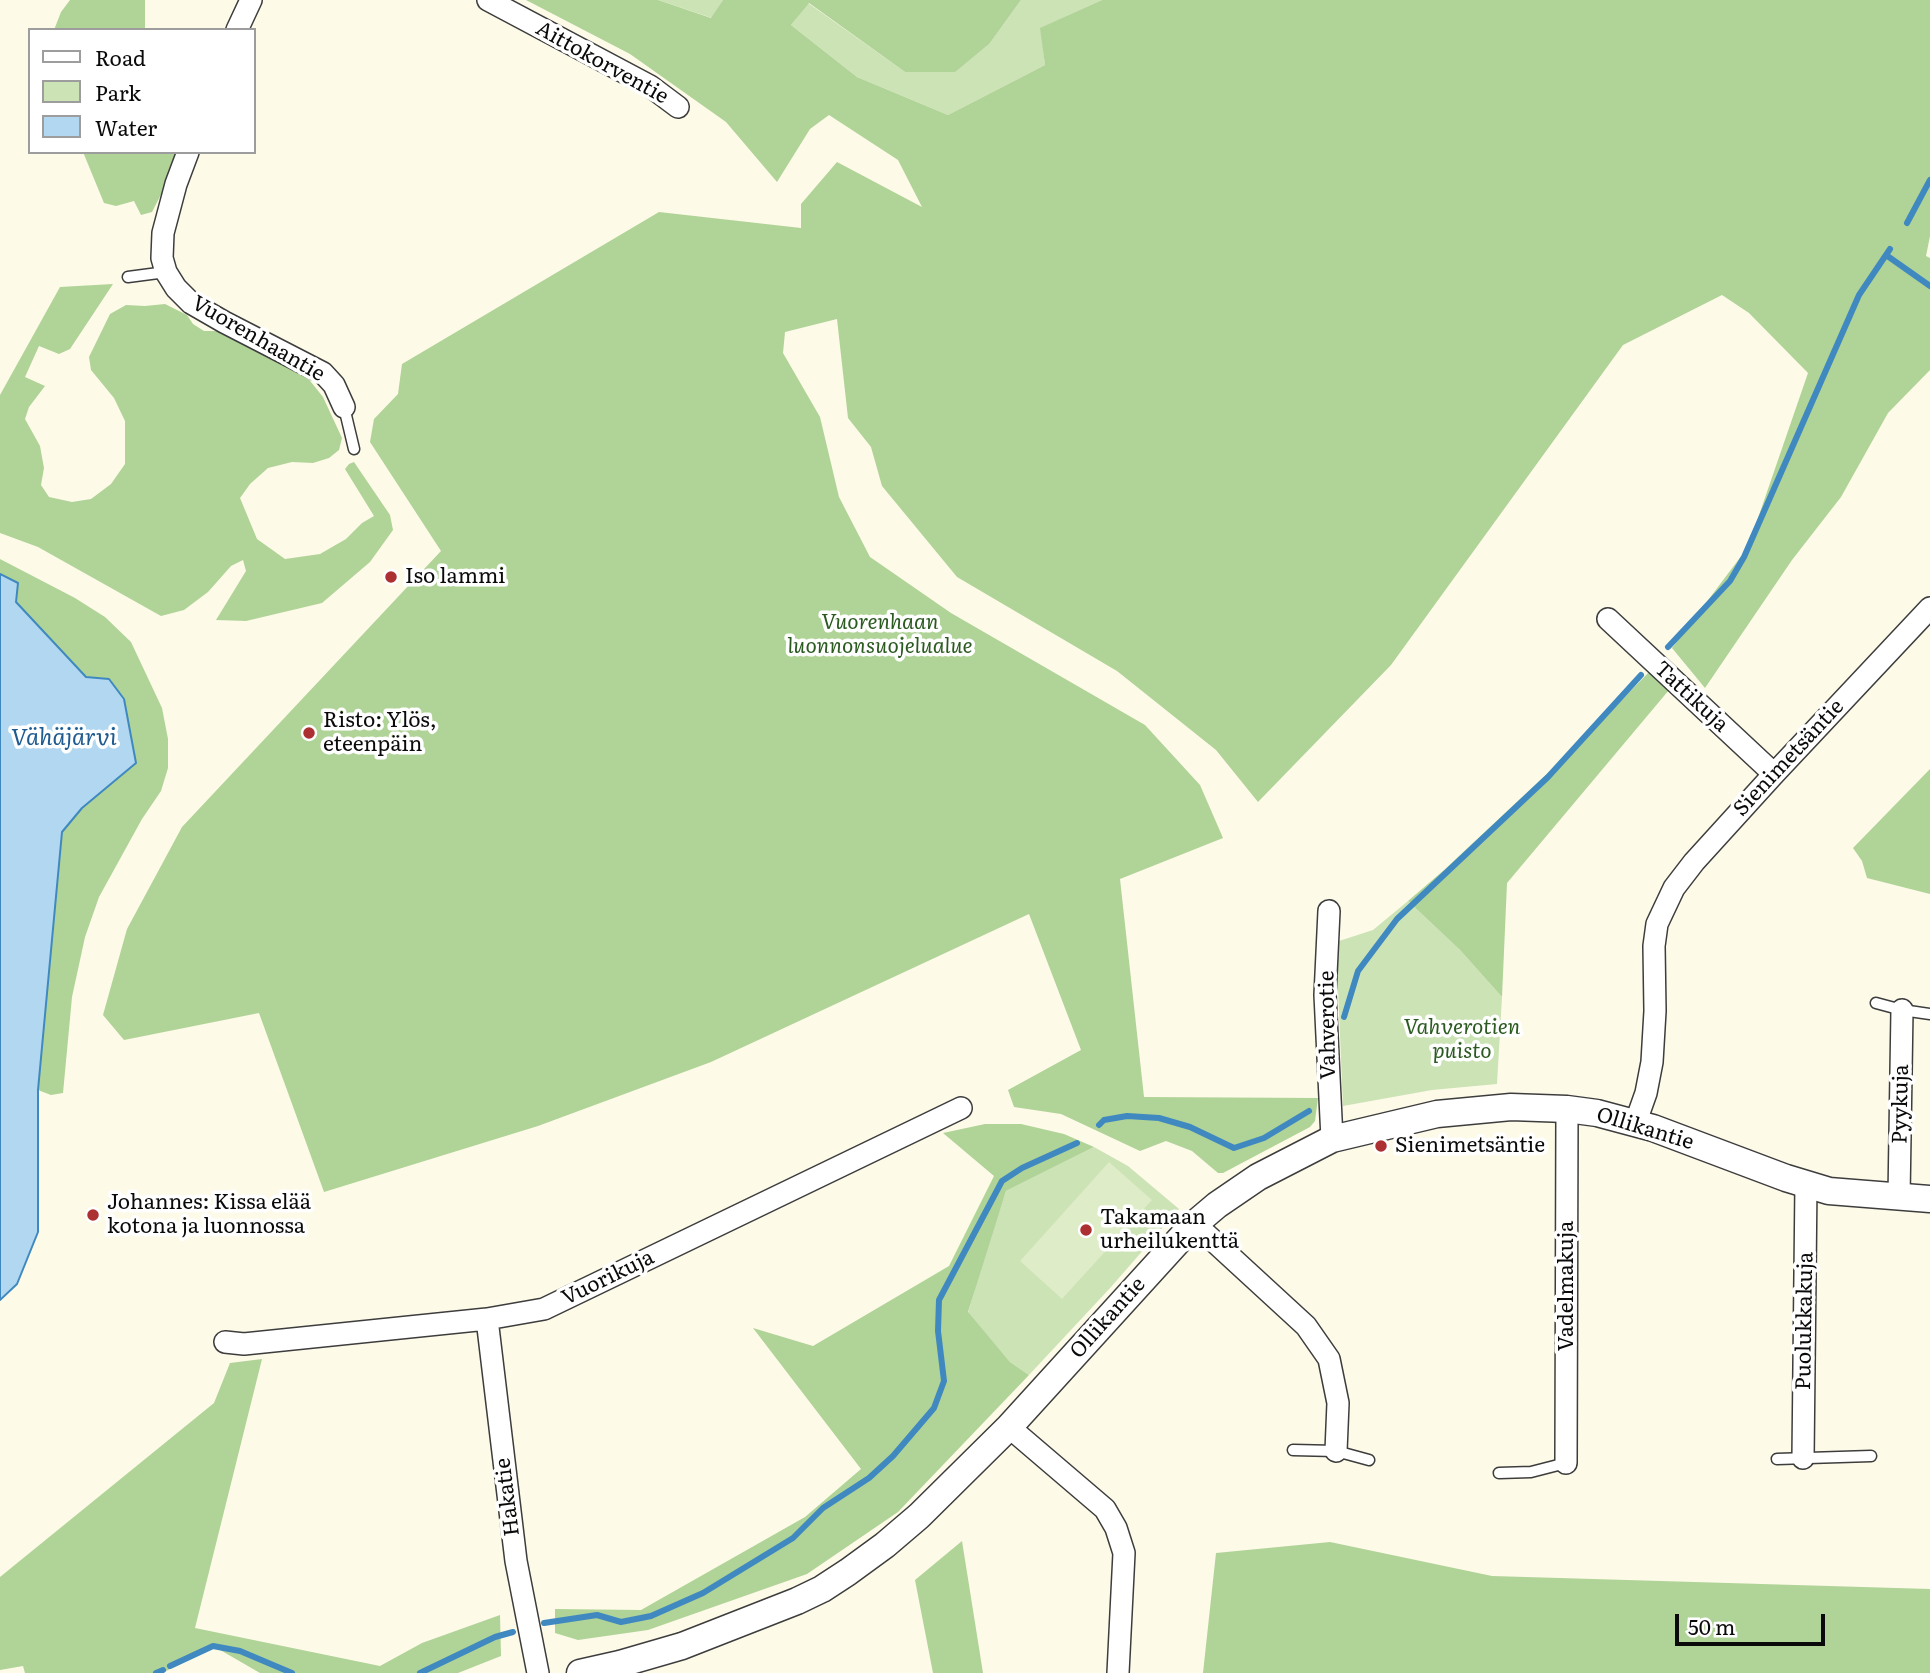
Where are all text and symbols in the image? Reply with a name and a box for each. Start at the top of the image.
street label: Aittokorventie [531,16,673,110]
legend [28,28,256,154]
text: Road [95,41,146,72]
text: Park [95,76,141,107]
text: Water [95,111,157,142]
street label: Vuorenhaantie [187,291,329,387]
place label: Iso lammi [405,564,505,590]
marker: Iso lammi [383,569,399,585]
park label: Vuorenhaan luonnonsuojelualue [787,610,973,660]
street label: Tattikuja [1649,656,1733,738]
street label: Sienimetsäntie [1729,694,1849,822]
place label: Risto: Ylös, eteenpäin [323,708,437,758]
water label: Vähäjärvi [11,724,117,752]
marker: Risto: Ylös, eteenpäin [301,725,317,741]
street label: Vahverotie [1314,970,1342,1080]
park label: Vahverotien puisto [1404,1015,1520,1065]
street label: Pyykuja [1888,1064,1914,1144]
street label: Ollikantie [1593,1102,1697,1156]
place label: Sienimetsäntie [1395,1133,1545,1159]
marker: Sienimetsäntie [1373,1138,1389,1154]
place label: Johannes: Kissa elää kotona ja luonnossa [107,1190,311,1240]
place label: Takamaan urheilukenttä [1100,1205,1239,1255]
marker: Johannes: Kissa elää kotona ja luonnossa [85,1207,101,1223]
street label: Vadelmakuja [1554,1221,1580,1351]
marker: Takamaan urheilukenttä [1078,1222,1094,1238]
street label: Vuorikuja [558,1245,658,1311]
street label: Puolukkakuja [1791,1252,1819,1390]
street label: Ollikantie [1065,1272,1151,1364]
street label: Hakatie [491,1456,525,1538]
scale bar [1678,1600,1828,1644]
text: 50 m [1688,1610,1735,1641]

